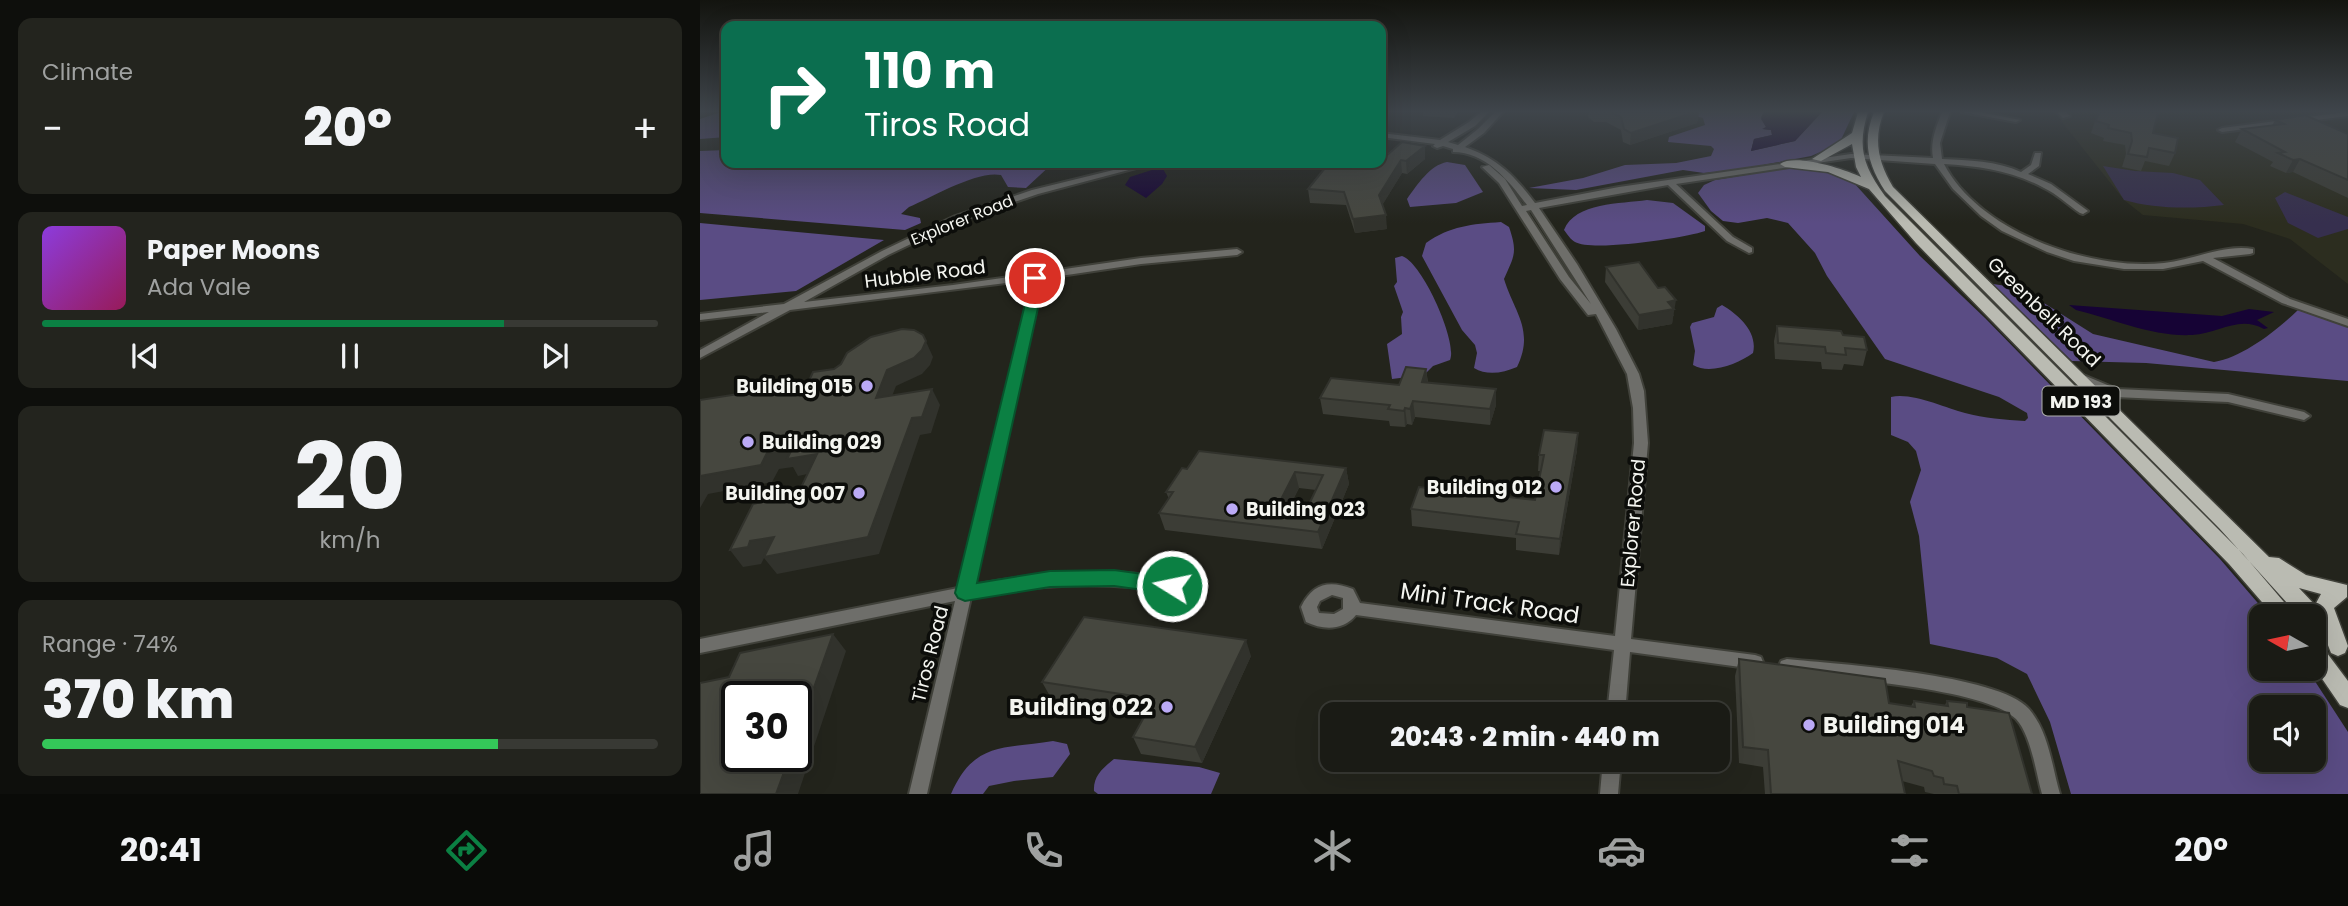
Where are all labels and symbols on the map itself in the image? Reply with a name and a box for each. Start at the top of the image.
street label: Explorer Road [907,189,1017,251]
pin [1005,248,1065,308]
street label: Greenbelt Road [1981,251,2107,373]
street label: Hubble Road [863,253,987,295]
place label: Building 015 [736,373,853,400]
marker: Building 015 [859,378,875,394]
road number: MD 193 [2042,386,2120,416]
place label: Building 029 [762,429,882,456]
marker: Building 029 [740,434,756,450]
street label: Explorer Road [1614,458,1652,588]
place label: Building 012 [1427,474,1542,501]
marker: Building 012 [1548,479,1564,495]
place label: Building 007 [725,480,845,507]
marker: Building 007 [851,485,867,501]
place label: Building 023 [1246,496,1366,523]
marker: Building 023 [1224,501,1240,517]
position arrow [1135,549,1209,623]
street label: Mini Track Road [1398,575,1582,631]
street label: Tiros Road [905,603,955,705]
north arrow [2249,604,2326,681]
speed limit sign: 30 [721,681,812,772]
place label: Building 022 [1009,691,1153,723]
marker: Building 022 [1159,699,1175,715]
place label: Building 014 [1823,709,1965,741]
marker: Building 014 [1801,717,1817,733]

